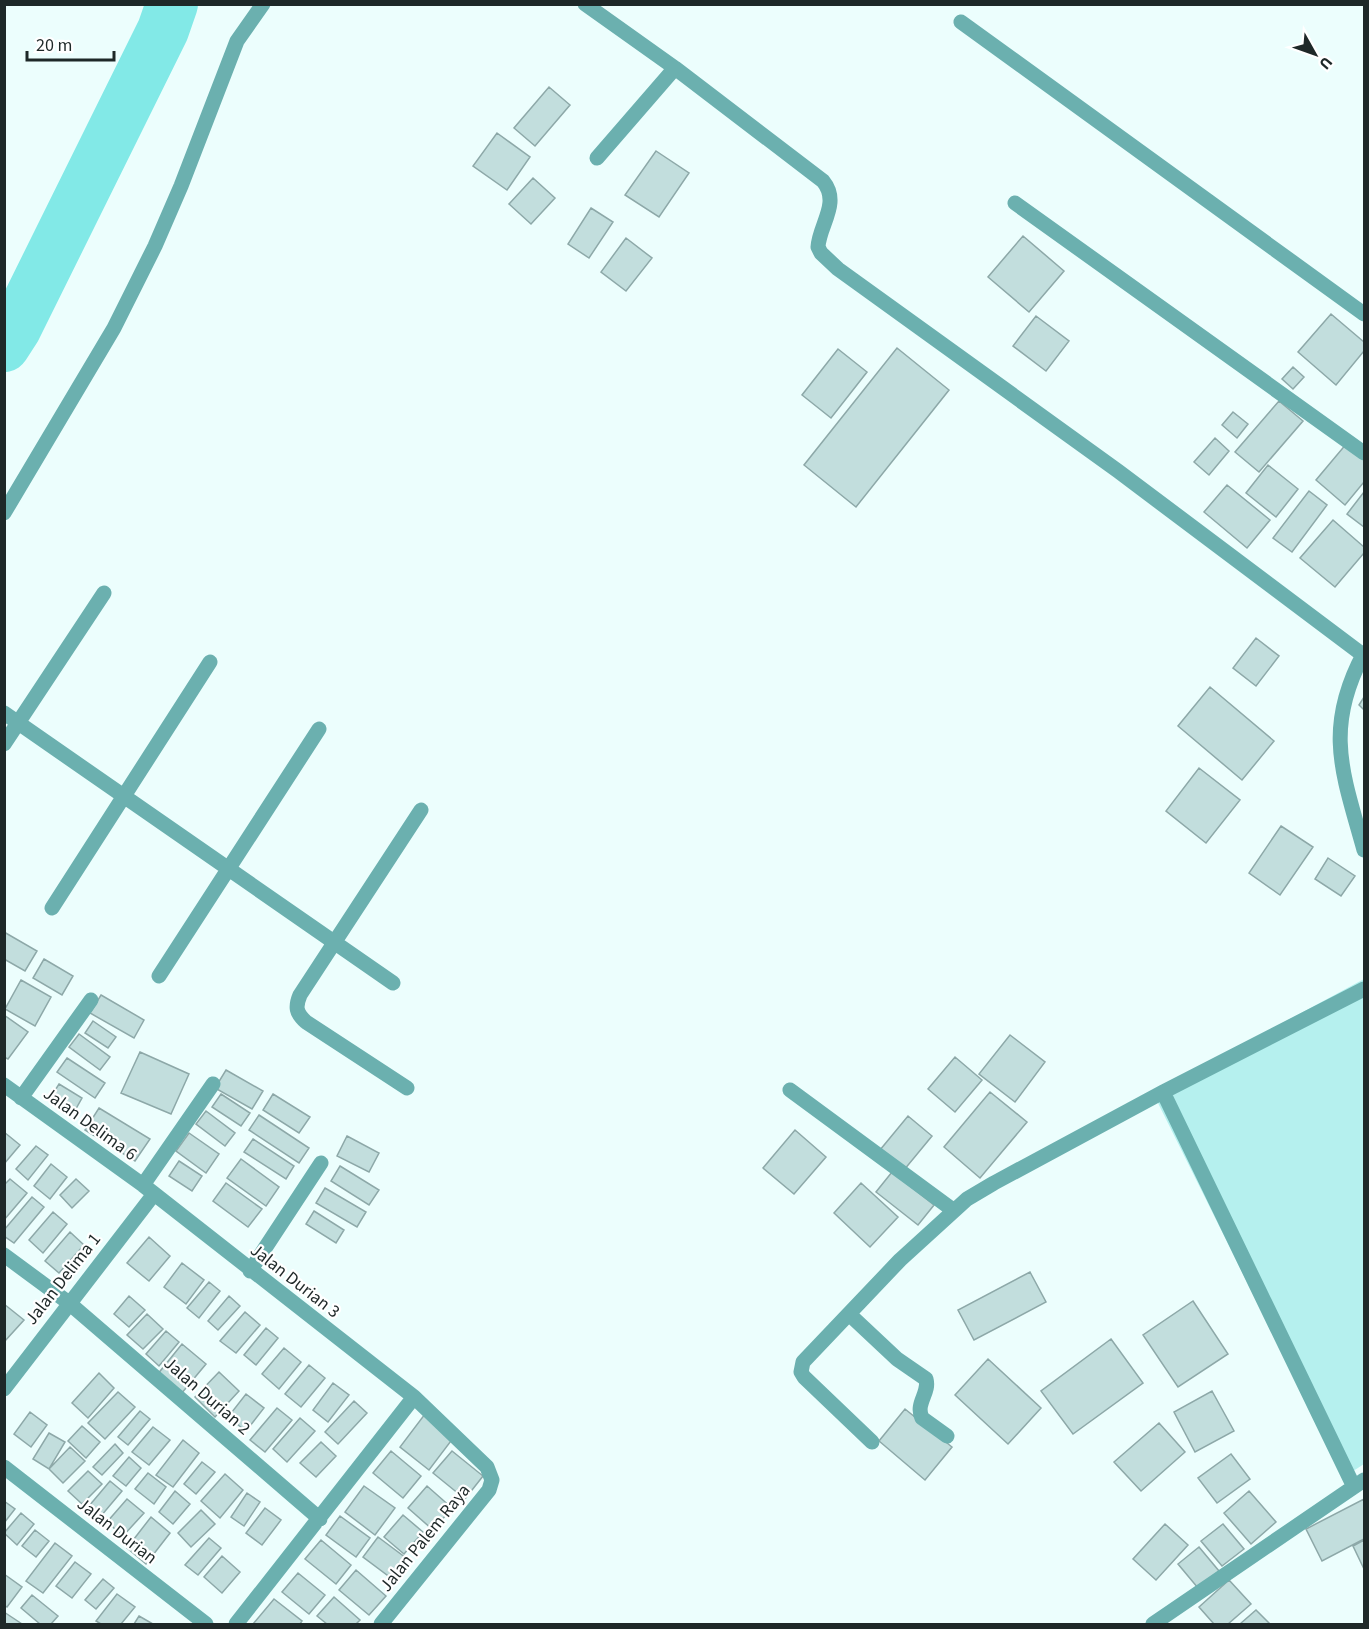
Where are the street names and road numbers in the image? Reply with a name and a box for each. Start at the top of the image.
street label: Jalan Delima 6 [38,1081,142,1167]
street label: Jalan Delima 1 [19,1228,107,1330]
street label: Jalan Durian 3 [245,1238,345,1324]
street label: Jalan Durian 2 [158,1351,256,1441]
street label: Jalan Palem Raya [374,1479,476,1597]
street label: Jalan Durian [72,1492,162,1570]

